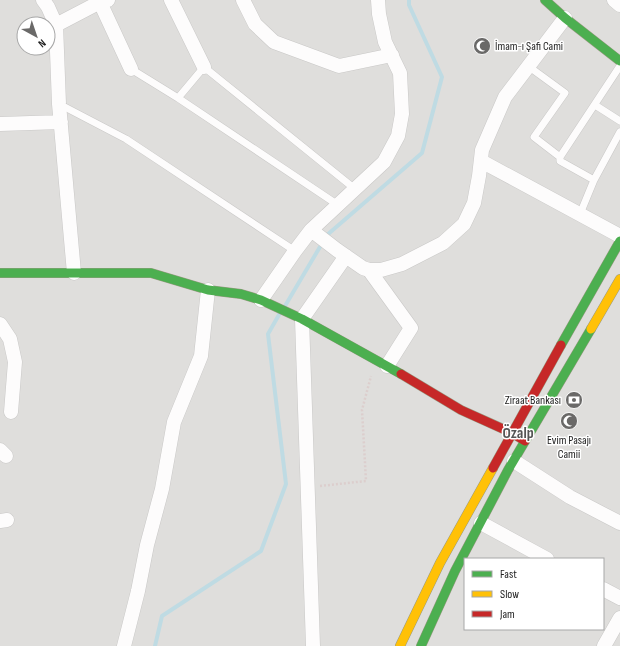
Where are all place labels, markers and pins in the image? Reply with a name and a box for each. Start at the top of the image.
mosque icon: İmam-ı Şafi Cami [472,36,492,56]
place label: İmam-ı Şafi Cami [495,39,563,54]
bank icon: Ziraat Bankası [564,390,584,410]
place label: Ziraat Bankası [505,393,561,408]
mosque icon: Evim Pasajı Camii [559,411,579,431]
place label: Evim Pasajı Camii [547,433,591,462]

